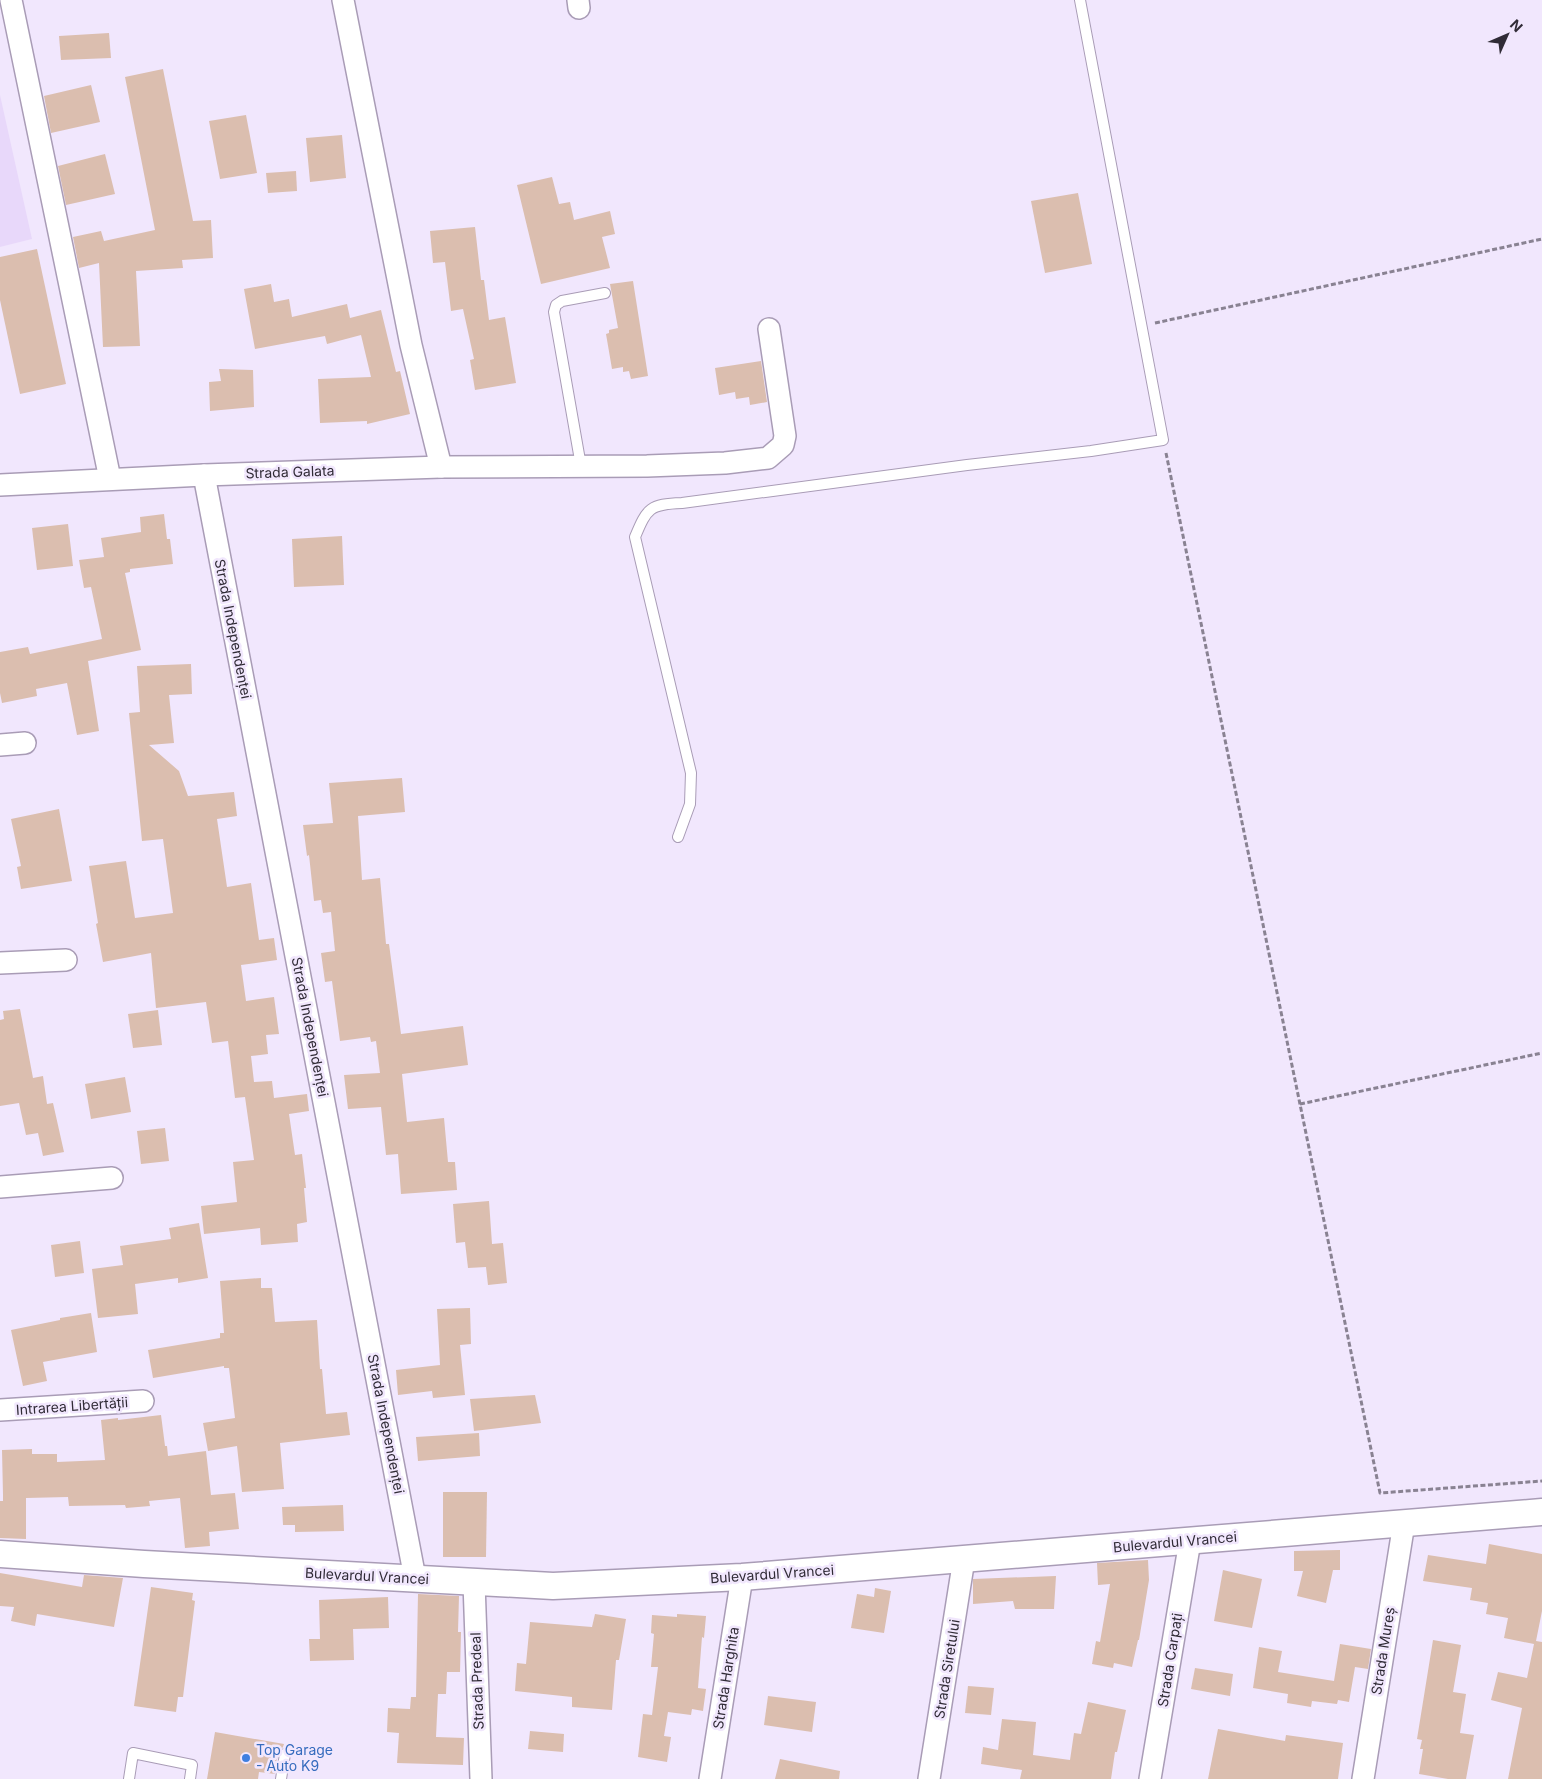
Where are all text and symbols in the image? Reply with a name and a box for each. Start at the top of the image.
north arrow [1482,10,1532,60]
text: N [1507,16,1526,35]
street label: Strada Galata [245,461,335,482]
street label: Strada Independenței [211,558,255,700]
street label: Strada Independenței [288,956,332,1098]
street label: Strada Independenței [364,1353,408,1495]
street label: Intrarea Libertății [15,1393,129,1419]
street label: Bulevardul Vrancei [1112,1528,1238,1555]
street label: Bulevardul Vrancei [709,1561,835,1586]
street label: Bulevardul Vrancei [305,1564,429,1587]
street label: Strada Mureș [1367,1606,1399,1696]
street label: Strada Carpați [1154,1612,1186,1708]
street label: Strada Siretului [930,1618,963,1720]
street label: Strada Harghita [709,1626,742,1730]
street label: Strada Predeal [466,1632,487,1730]
place label: Top Garage - Auto K9 [256,1741,333,1774]
marker: Top Garage - Auto K9 [240,1752,252,1764]

